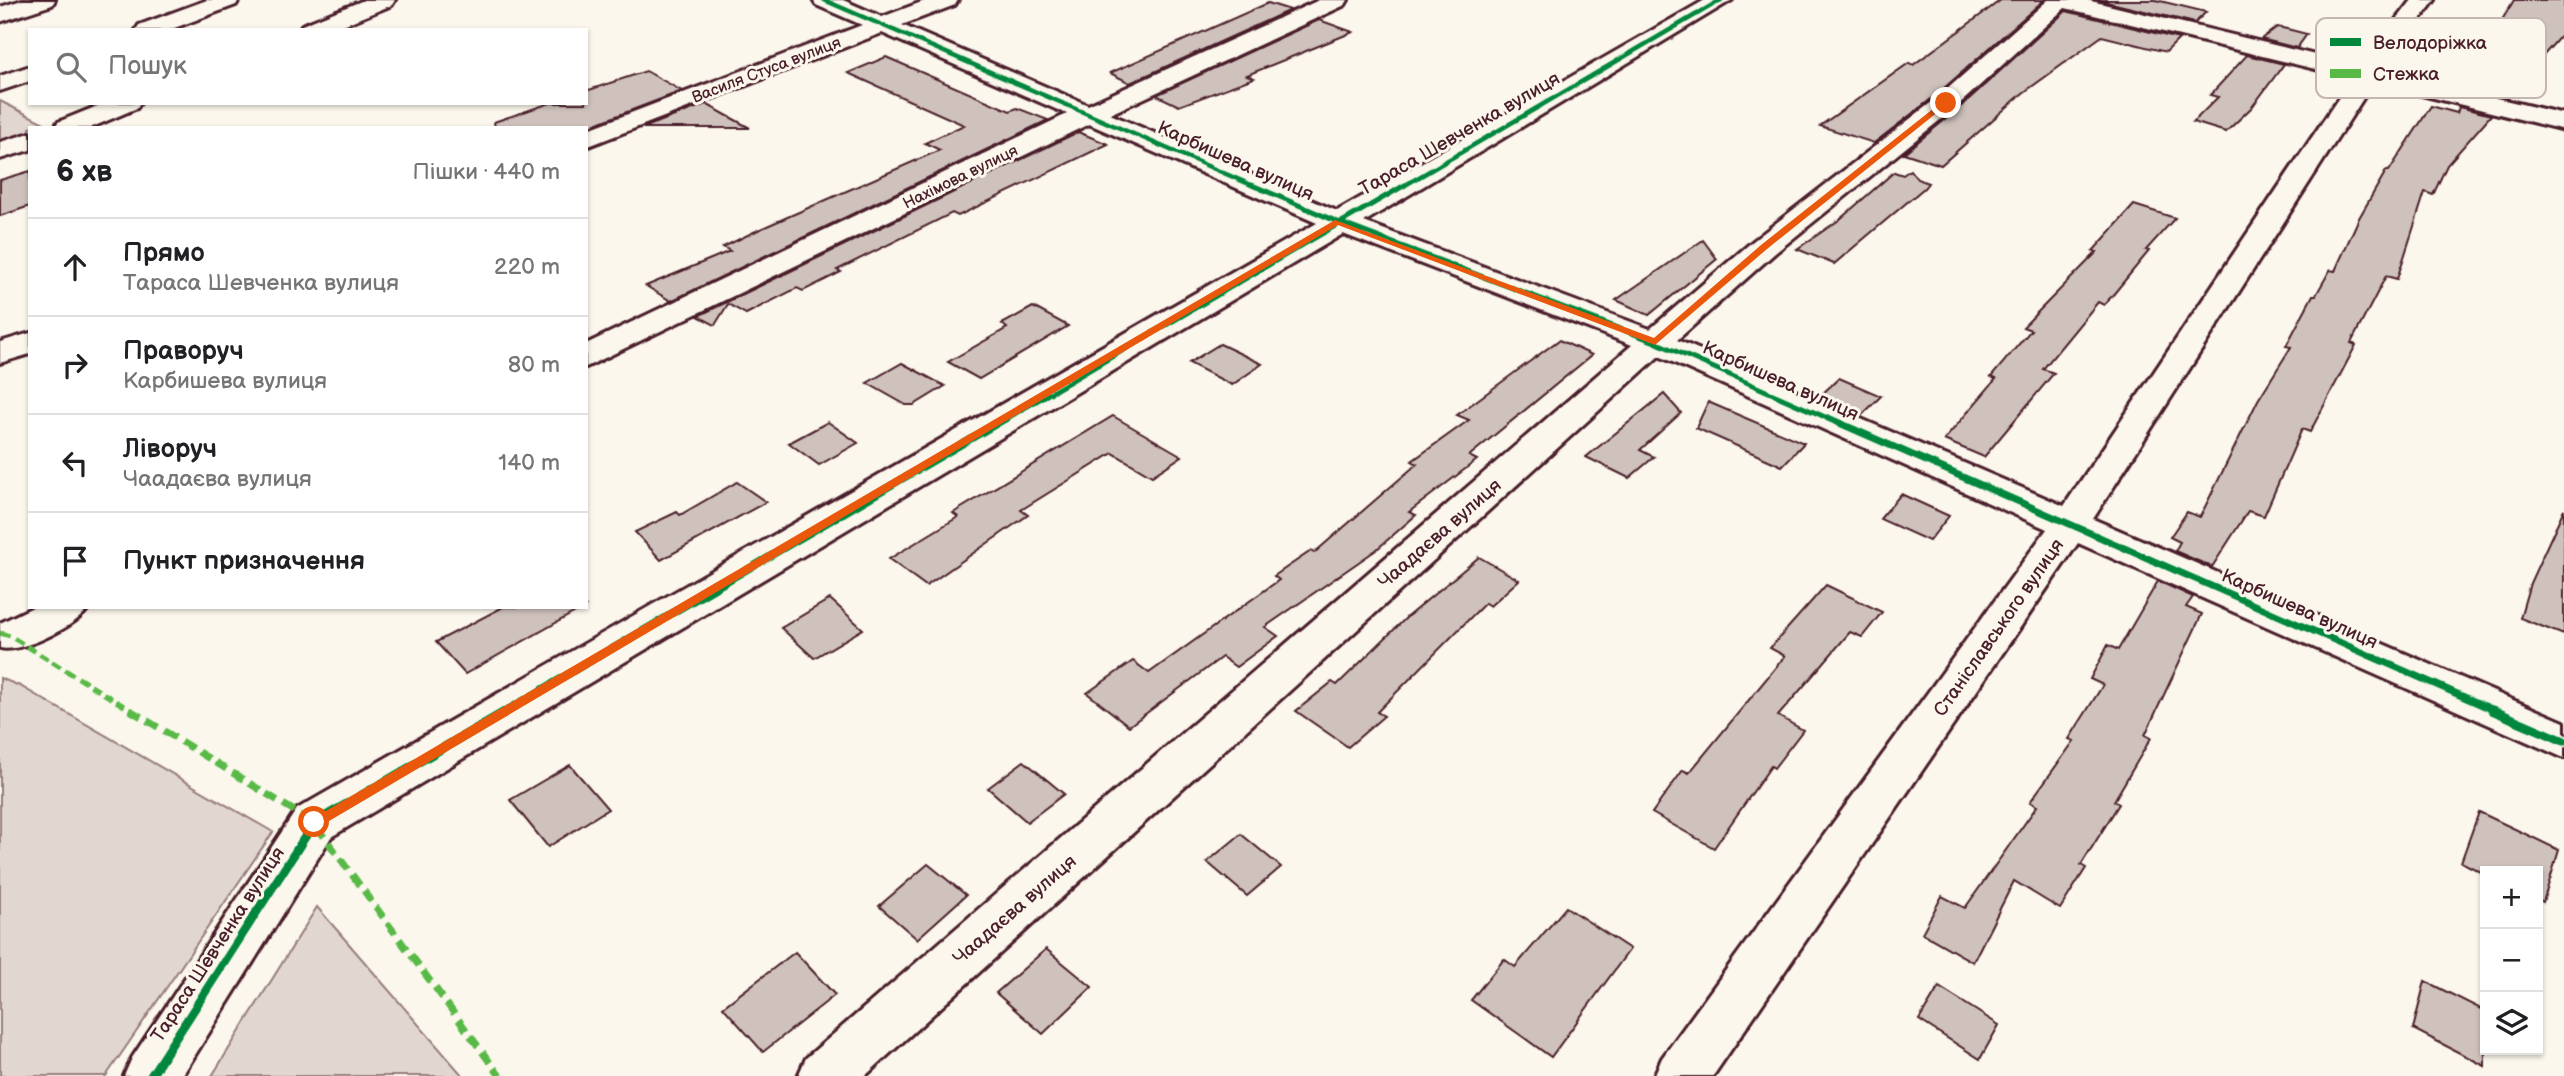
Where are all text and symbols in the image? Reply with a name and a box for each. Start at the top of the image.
legend [2316,18,2546,98]
search box [28,28,588,105]
text: Велодоріжка [2373,32,2487,55]
street label: Василя Стуса вулиця [689,33,844,108]
icon: search [52,48,90,86]
text: Пошук [108,51,187,82]
text: Стежка [2373,63,2440,86]
street label: Тараса Шевченка вулиця [1355,67,1564,201]
route end [1930,87,1961,118]
street label: Карбишева вулиця [1154,117,1317,206]
street label: Нахімова вулиця [900,141,1021,213]
text: 6 хв [56,154,112,190]
text: Пішки · 440 m [413,158,560,186]
text: Прямо [123,238,205,269]
icon: ahead [56,248,94,286]
text: 220 m [494,253,560,281]
text: Тараса Шевченка вулиця [123,269,399,297]
text: Праворуч [123,336,244,367]
street label: Карбишева вулиця [1699,337,1862,426]
icon: right [56,346,94,384]
text: 80 m [508,351,560,379]
text: Карбишева вулиця [123,367,327,395]
text: Ліворуч [123,434,217,465]
icon: left [56,444,94,482]
text: 140 m [498,449,560,477]
text: Чаадаєва вулиця [123,465,312,493]
street label: Чаадаєва вулиця [1374,474,1506,594]
street label: Станіславського вулиця [1929,535,2069,721]
icon: arrive [56,542,94,580]
text: Пункт призначення [123,546,365,577]
street label: Карбишева вулиця [2218,565,2381,654]
route start [298,806,329,837]
street label: Тараса Шевченка вулиця [147,843,290,1047]
street label: Чаадаєва вулиця [949,850,1081,970]
map controls [2480,866,2543,1055]
button: + [2480,866,2543,929]
button: − [2480,929,2543,992]
button: layers [2480,992,2543,1055]

